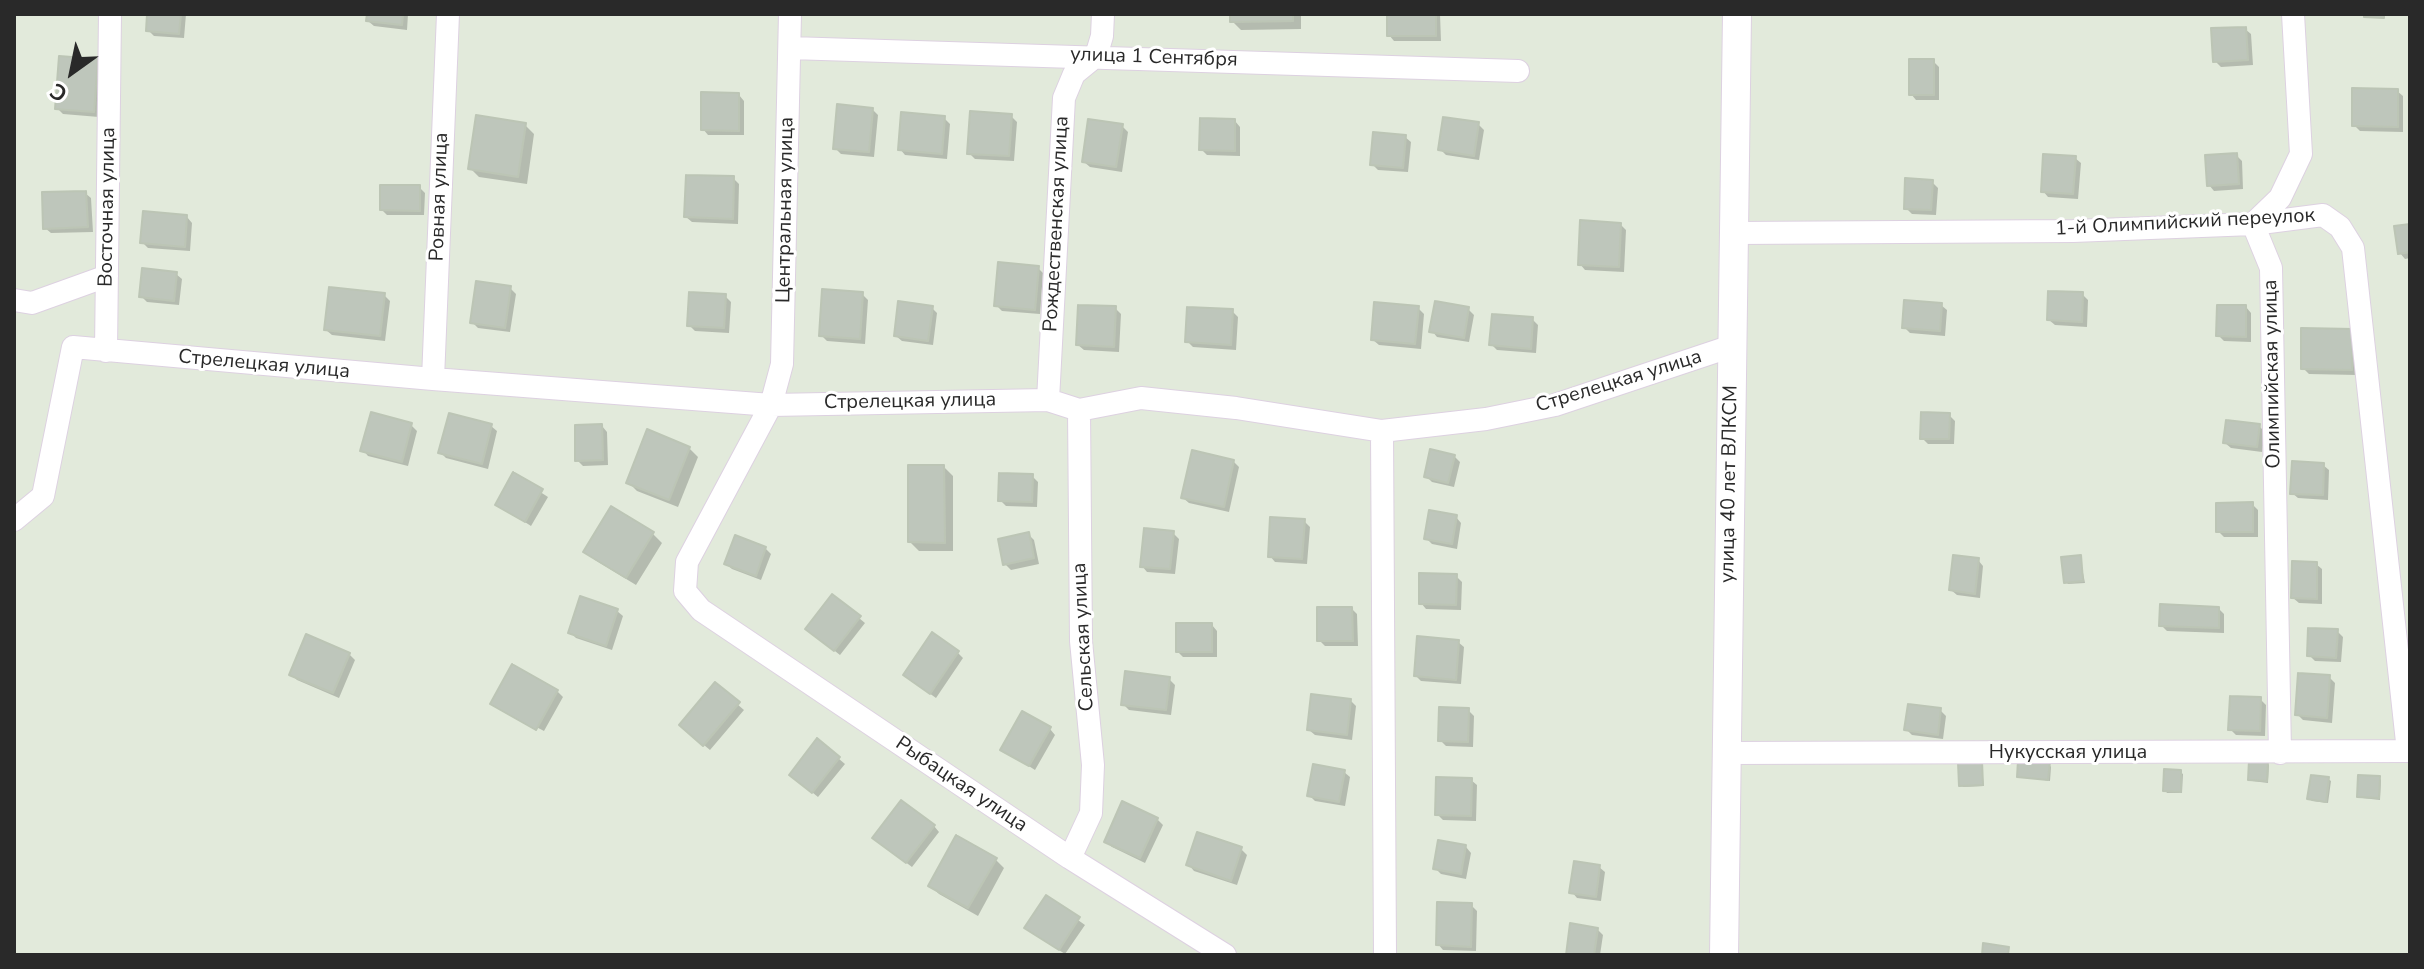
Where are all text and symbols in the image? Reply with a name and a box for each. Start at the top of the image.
north arrow [32,32,112,112]
street label: улица 1 Сентября [1070,43,1238,73]
text: С [44,75,73,109]
street label: Рождественская улица [1039,115,1075,333]
street label: Центральная улица [772,117,800,303]
street label: Восточная улица [95,127,121,287]
street label: Ровная улица [426,132,454,262]
street label: 1-й Олимпийский переулок [2054,204,2316,242]
street label: Олимпийская улица [2259,279,2287,469]
street label: Стрелецкая улица [1533,345,1705,419]
street label: Стрелецкая улица [177,346,351,384]
street label: улица 40 лет ВЛКСМ [1716,385,1744,583]
street label: Стрелецкая улица [824,388,996,416]
street label: Сельская улица [1068,562,1100,712]
street label: Рыбацкая улица [890,732,1032,838]
street label: Нукусская улица [1989,741,2147,765]

